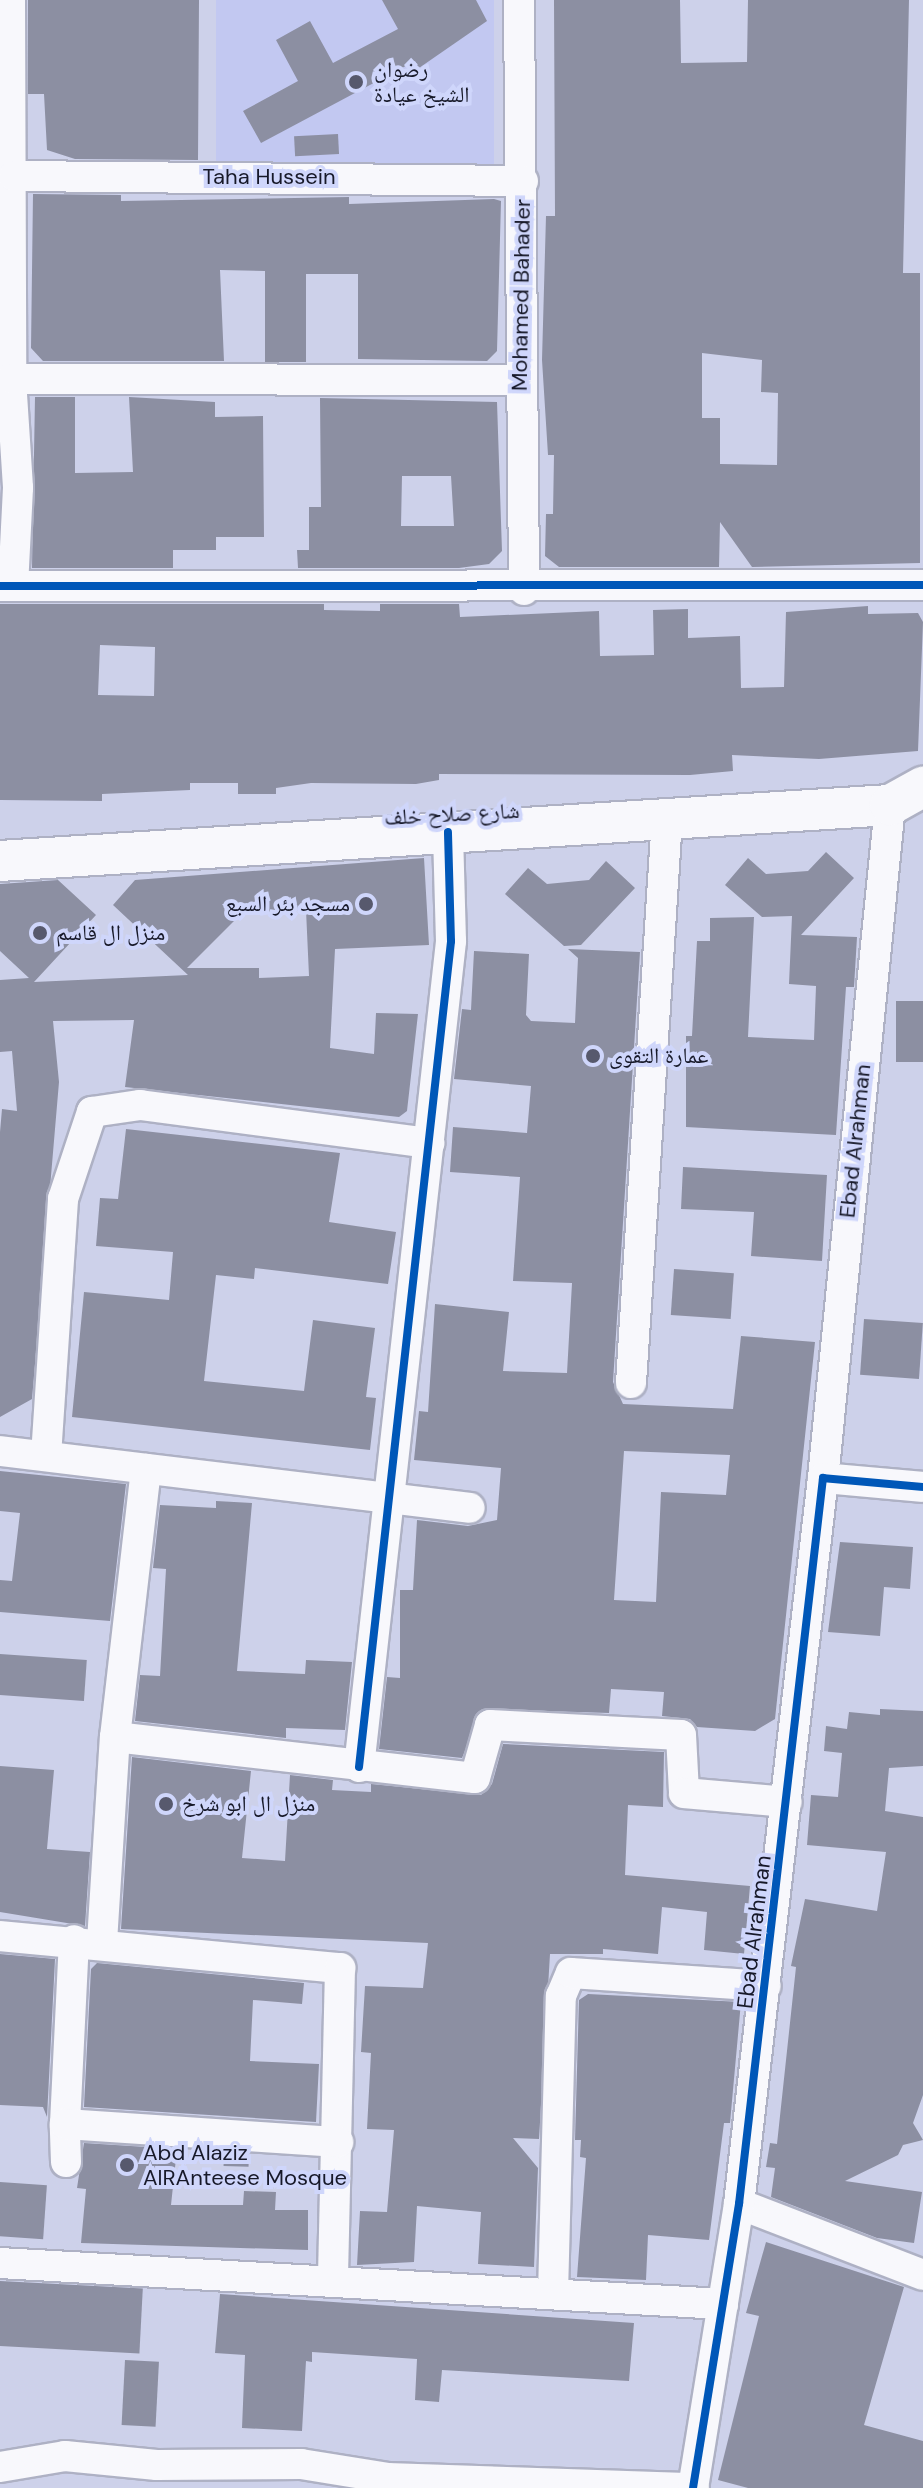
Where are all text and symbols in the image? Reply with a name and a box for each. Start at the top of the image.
place label: رضوان الشيخ عيادة [374,56,470,108]
marker: رضوان الشيخ عيادة [345,71,367,93]
street label: Taha Hussein [202,164,336,190]
street label: Mohamed Bahader [506,199,536,391]
street label: شارع صلاح خلف [384,797,520,831]
place label: مسجد بئر السبع [226,891,350,917]
marker: مسجد بئر السبع [357,895,375,913]
place label: منزل ال قاسم [56,920,165,946]
marker: منزل ال قاسم [31,924,49,942]
place label: عمارة التقوى [609,1043,708,1069]
marker: عمارة التقوى [584,1047,602,1065]
street label: Ebad Alrahman [834,1063,876,1219]
place label: منزل ال ابو شرخ [182,1791,315,1817]
marker: منزل ال ابو شرخ [157,1795,175,1813]
street label: Ebad Alrahman [731,1854,777,2010]
place label: Abd Alaziz AlRAnteese Mosque [143,2139,347,2190]
marker: Abd Alaziz AlRAnteese Mosque [118,2156,136,2174]

